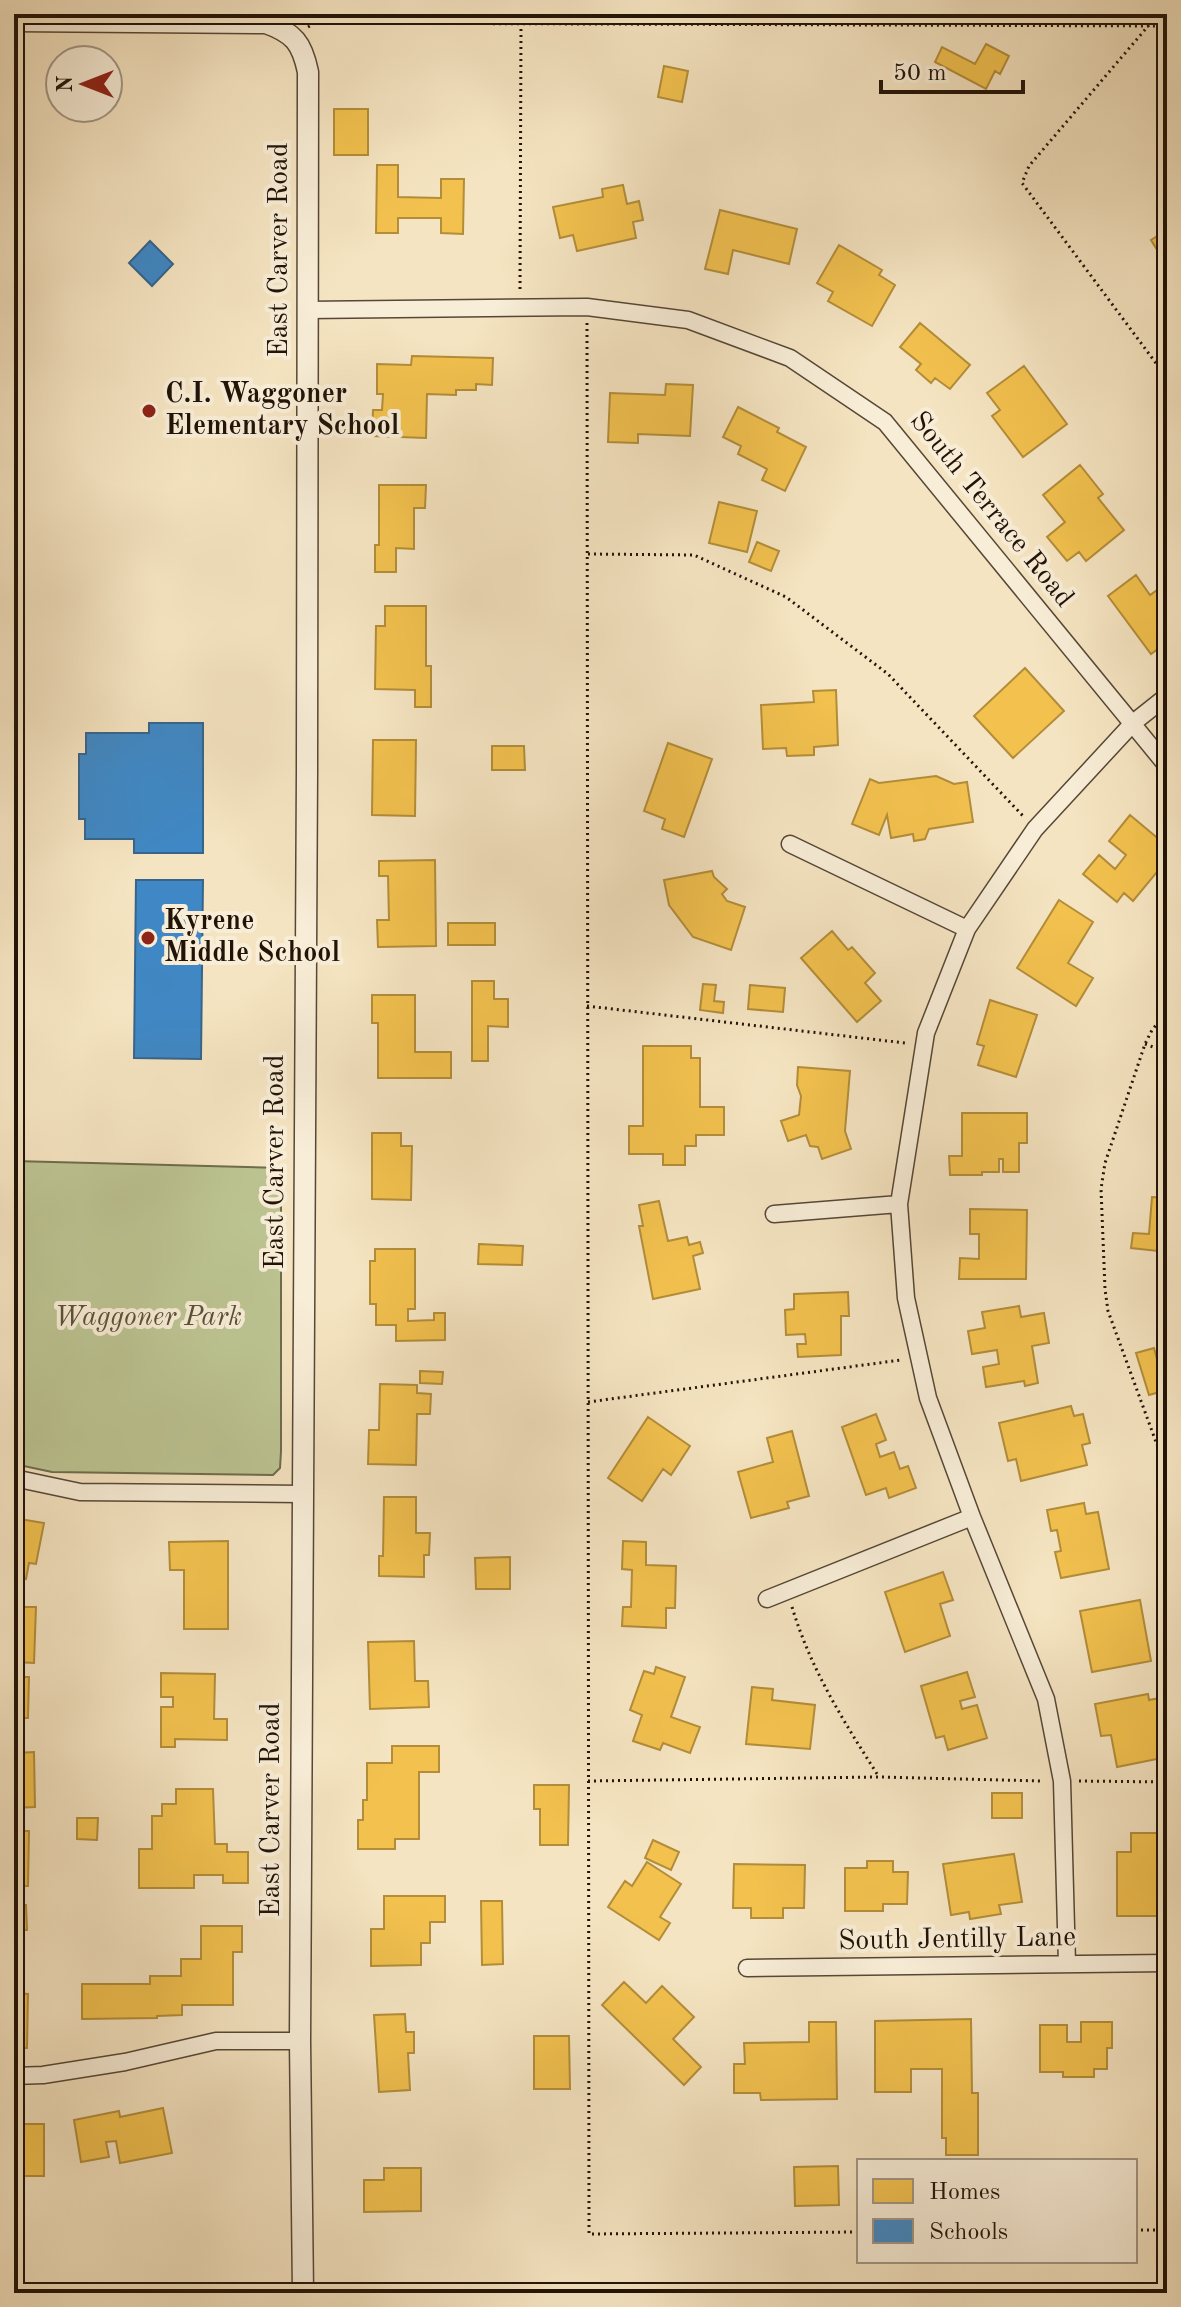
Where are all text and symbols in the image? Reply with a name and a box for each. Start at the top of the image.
north arrow [44,44,124,124]
scale bar [881,44,1023,94]
text: 50 m [893,62,947,86]
text: N [55,75,77,92]
street label: East Carver Road [266,142,294,358]
place label: C.I. Waggoner Elementary School [165,381,400,441]
marker: C.I. Waggoner Elementary School [140,402,158,420]
street label: South Terrace Road [904,407,1078,613]
place label: Kyrene Middle School [164,908,340,968]
marker: Kyrene Middle School [139,929,157,947]
street label: East Carver Road [262,1054,290,1270]
park label: Waggoner Park [54,1304,242,1332]
street label: East Carver Road [258,1702,286,1918]
street label: South Jentilly Lane [838,1924,1076,1956]
legend [857,2159,1137,2263]
text: Homes [929,2181,1000,2205]
text: Schools [929,2221,1008,2245]

